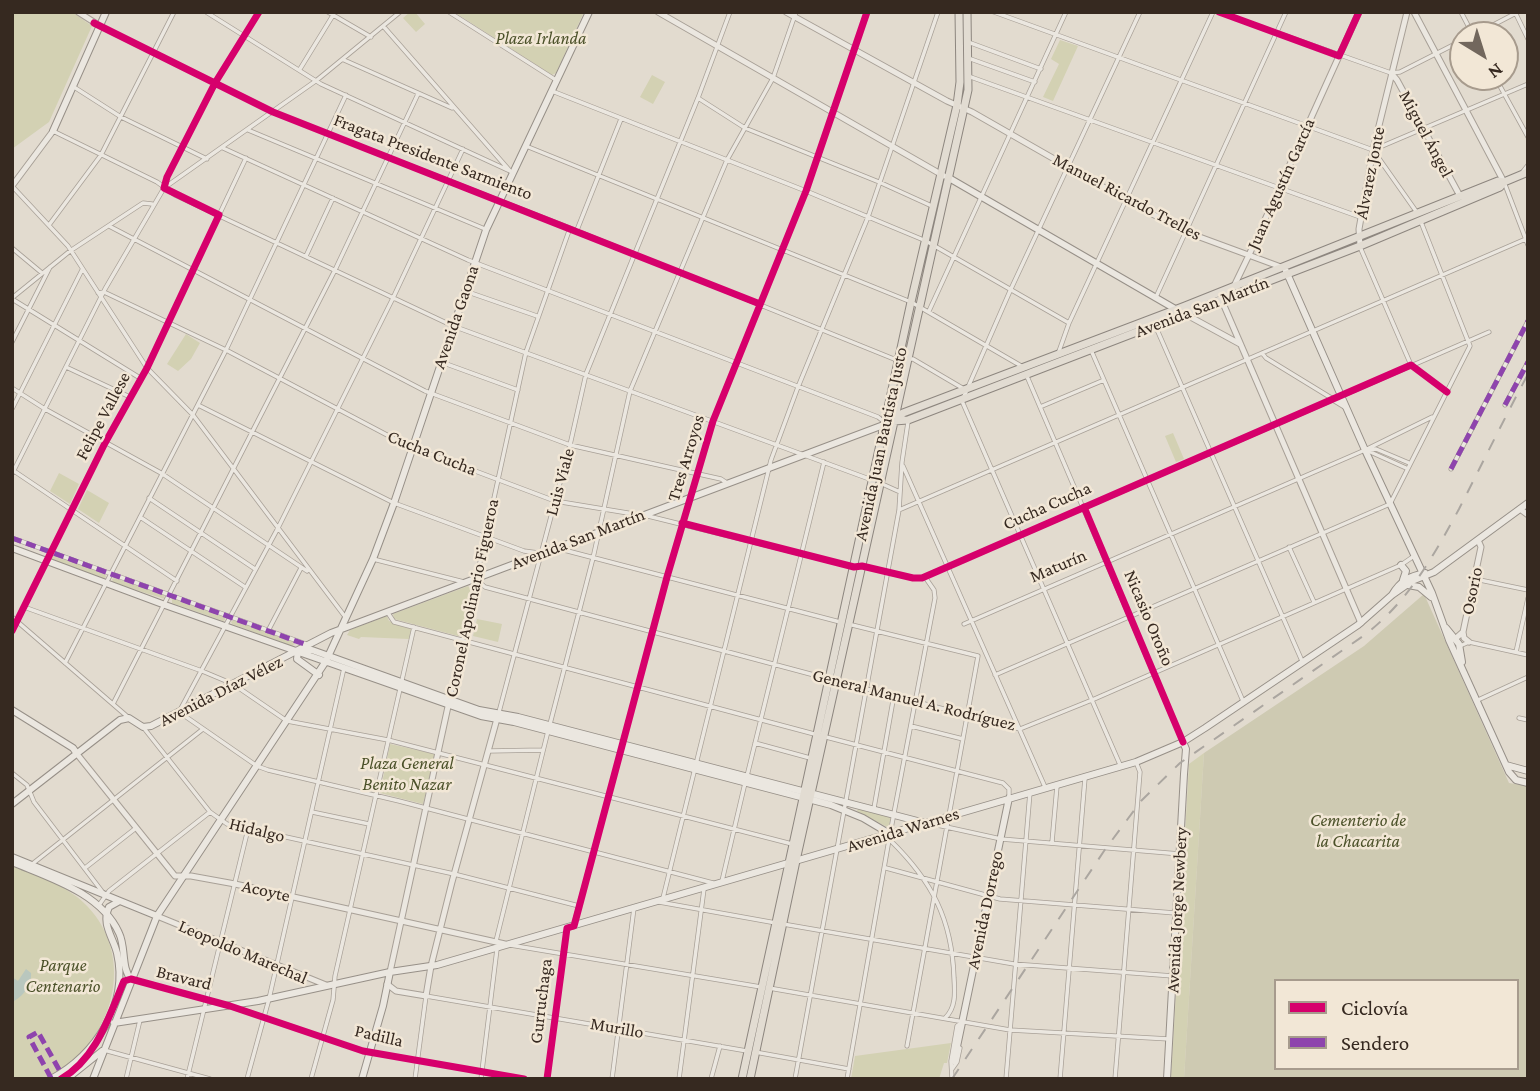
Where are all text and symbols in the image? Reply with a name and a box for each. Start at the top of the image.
north arrow [1449,21,1519,91]
park label: Plaza Irlanda [495,27,587,49]
text: N [1484,59,1508,84]
street label: Miguel Ángel [1394,87,1458,181]
street label: Fragata Presidente Sarmiento [331,109,535,205]
street label: Juan Agustín García [1242,115,1320,253]
street label: Álvarez Jonte [1350,125,1390,221]
street label: Manuel Ricardo Trelles [1049,149,1205,245]
street label: Avenida Gaona [428,262,484,372]
street label: Avenida San Martín [1132,272,1272,342]
street label: Avenida Juan Bautista Justo [850,345,912,543]
street label: Felipe Vallese [71,368,135,464]
street label: Tres Arroyos [663,412,709,504]
street label: Cucha Cucha [384,425,480,481]
street label: Luis Viale [541,446,579,518]
street label: Cucha Cucha [1000,477,1094,535]
street label: Coronel Apolinario Figueroa [440,497,504,699]
street label: Avenida San Martín [508,504,648,574]
street label: Maturín [1026,544,1090,588]
street label: Osorio [1456,565,1488,617]
street label: Nicasio Oroño [1119,567,1179,669]
street label: Avenida Díaz Vélez [156,651,286,731]
street label: General Manuel A. Rodríguez [810,664,1018,736]
park label: Plaza General Benito Nazar [360,752,454,794]
street label: Avenida Warnes [844,803,962,857]
park label: Cementerio de la Chacarita [1310,809,1406,852]
street label: Hidalgo [227,813,287,847]
street label: Avenida Jorge Newbery [1162,826,1192,994]
street label: Avenida Dorrego [962,849,1008,971]
street label: Acoyte [240,875,292,907]
street label: Leopoldo Marechal [175,915,311,989]
park label: Parque Centenario [26,954,100,996]
street label: Gurruchaga [525,957,557,1045]
street label: Bravard [154,961,214,995]
legend [1274,979,1519,1070]
text: Ciclovía [1341,996,1408,1020]
street label: Murillo [589,1013,645,1043]
street label: Padilla [353,1020,405,1052]
text: Sendero [1341,1031,1409,1055]

